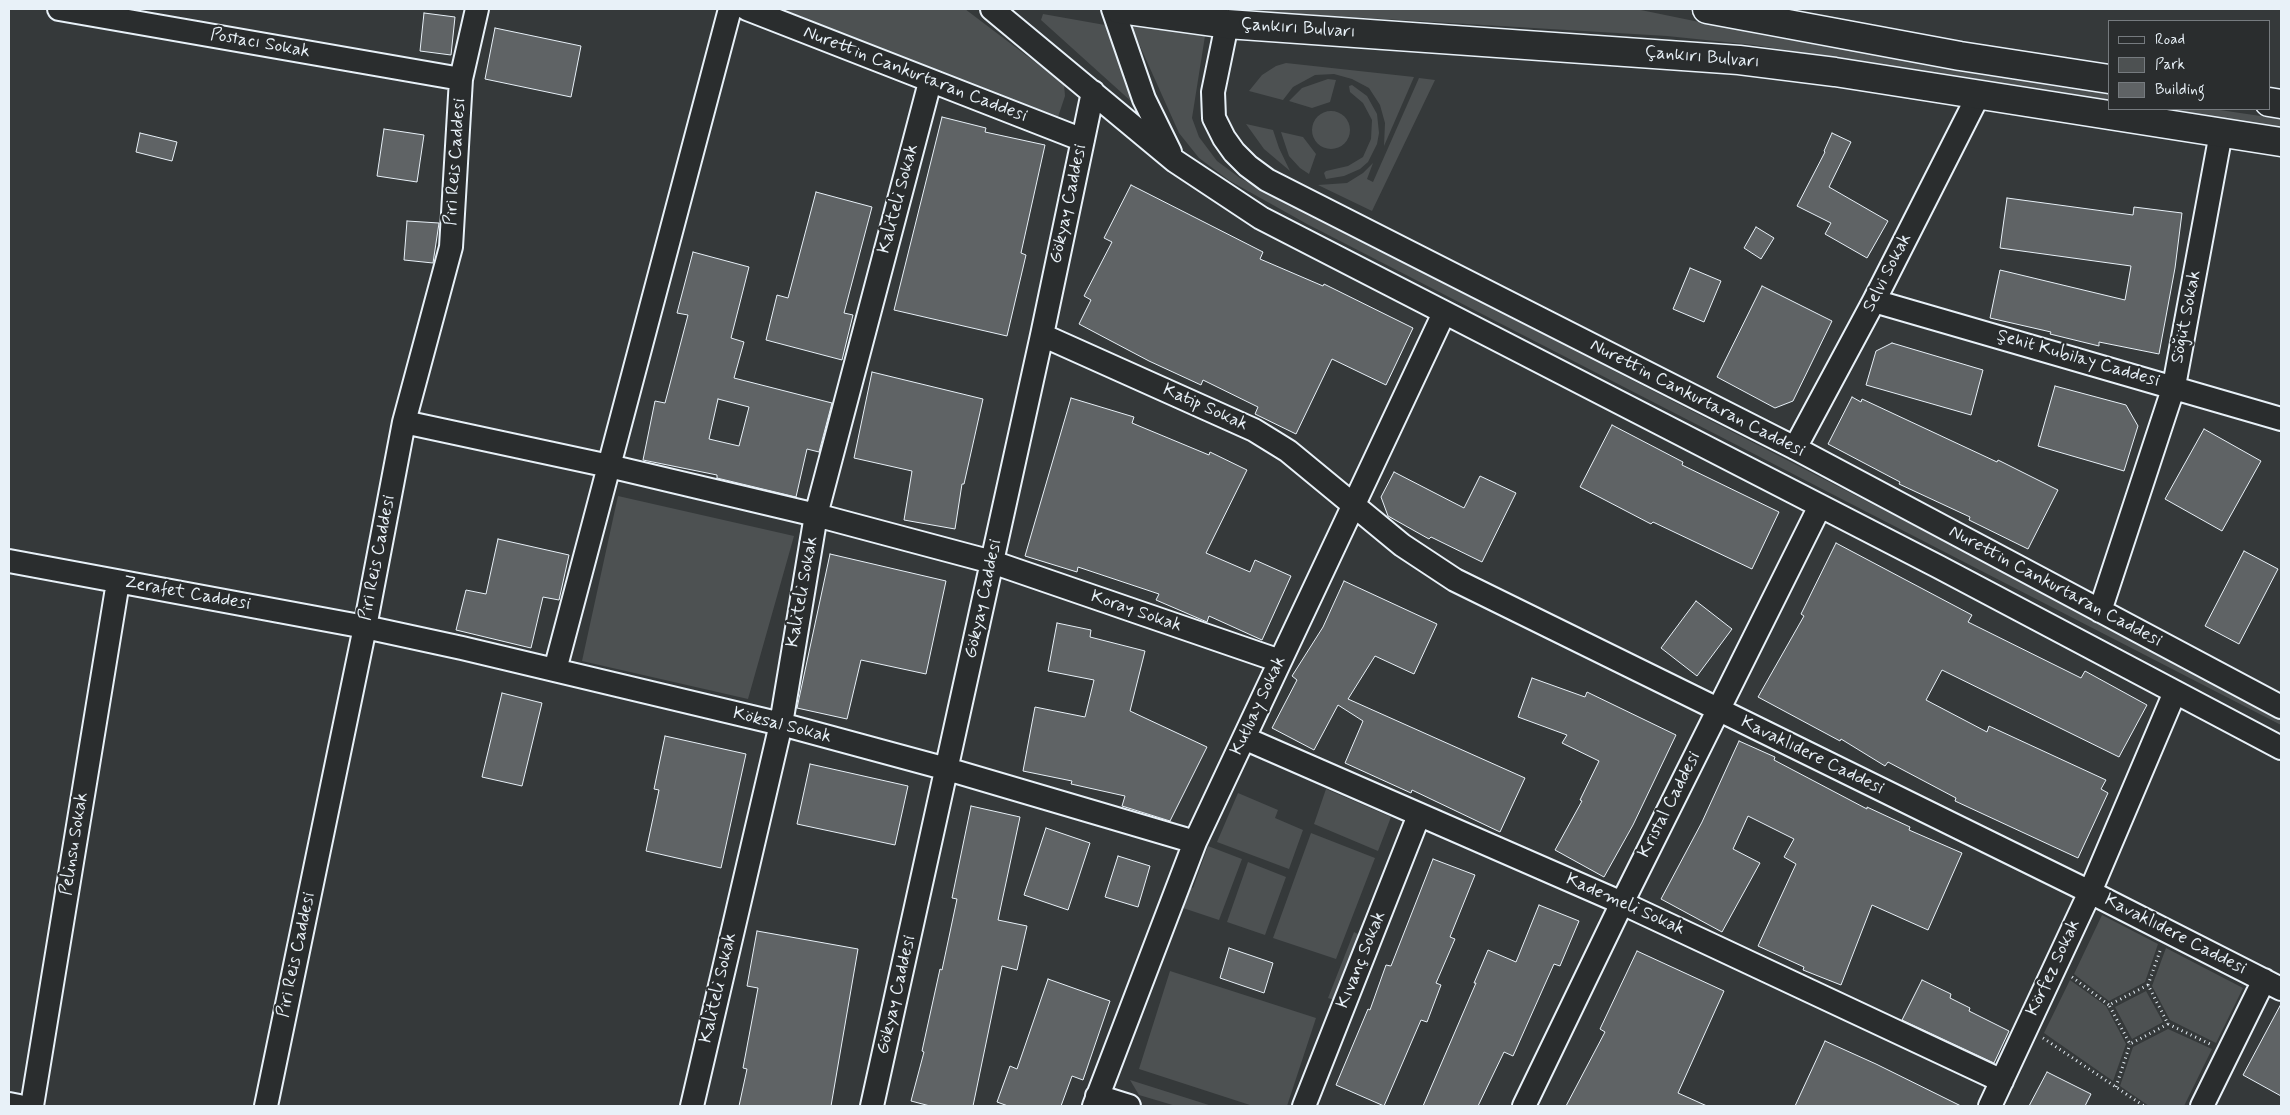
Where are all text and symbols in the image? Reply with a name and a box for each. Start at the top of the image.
street label: Çankırı Bulvarı [1240,14,1356,44]
legend [2108,20,2270,110]
street label: Nurettin Cankurtaran Caddesi [800,22,1030,128]
street label: Postacı Sokak [208,25,312,63]
text: Road [2155,30,2185,50]
street label: Çankırı Bulvarı [1644,42,1760,74]
text: Park [2155,55,2185,75]
text: Building [2155,80,2205,100]
street label: Piri Reis Caddesi [441,98,471,226]
street label: Kaliteli Sokak [874,142,924,256]
street label: Gökyay Caddesi [1046,142,1092,266]
street label: Selvi Sokak [1859,230,1917,316]
street label: Söğüt Sokak [2167,269,2207,365]
street label: Şehit Kubilay Caddesi [1994,325,2162,393]
street label: Nurettin Cankurtaran Caddesi [1586,335,1808,463]
street label: Katip Sokak [1159,380,1251,436]
street label: Piri Reis Caddesi [355,493,401,623]
street label: Nurettin Cankurtaran Caddesi [1945,522,2165,652]
street label: Kaliteli Sokak [783,535,823,649]
street label: Gökyay Caddesi [961,537,1007,661]
street label: Zerafet Caddesi [122,572,252,616]
street label: Koray Sokak [1088,586,1184,638]
street label: Kutluay Sokak [1227,653,1291,759]
street label: Köksal Sokak [731,703,833,749]
street label: Kavaklıdere Caddesi [1737,712,1887,800]
street label: Kristal Caddesi [1634,748,1706,862]
street label: Pelinsu Sokak [56,791,94,897]
street label: Kademeli Sokak [1562,869,1688,941]
street label: Piri Reis Caddesi [273,890,321,1020]
street label: Kavaklıdere Caddesi [2100,890,2250,980]
street label: Kıvanç Sokak [1333,908,1391,1012]
street label: Körfez Sokak [2022,916,2086,1020]
street label: Kaliteli Sokak [696,931,742,1045]
street label: Gökyay Caddesi [873,933,921,1057]

